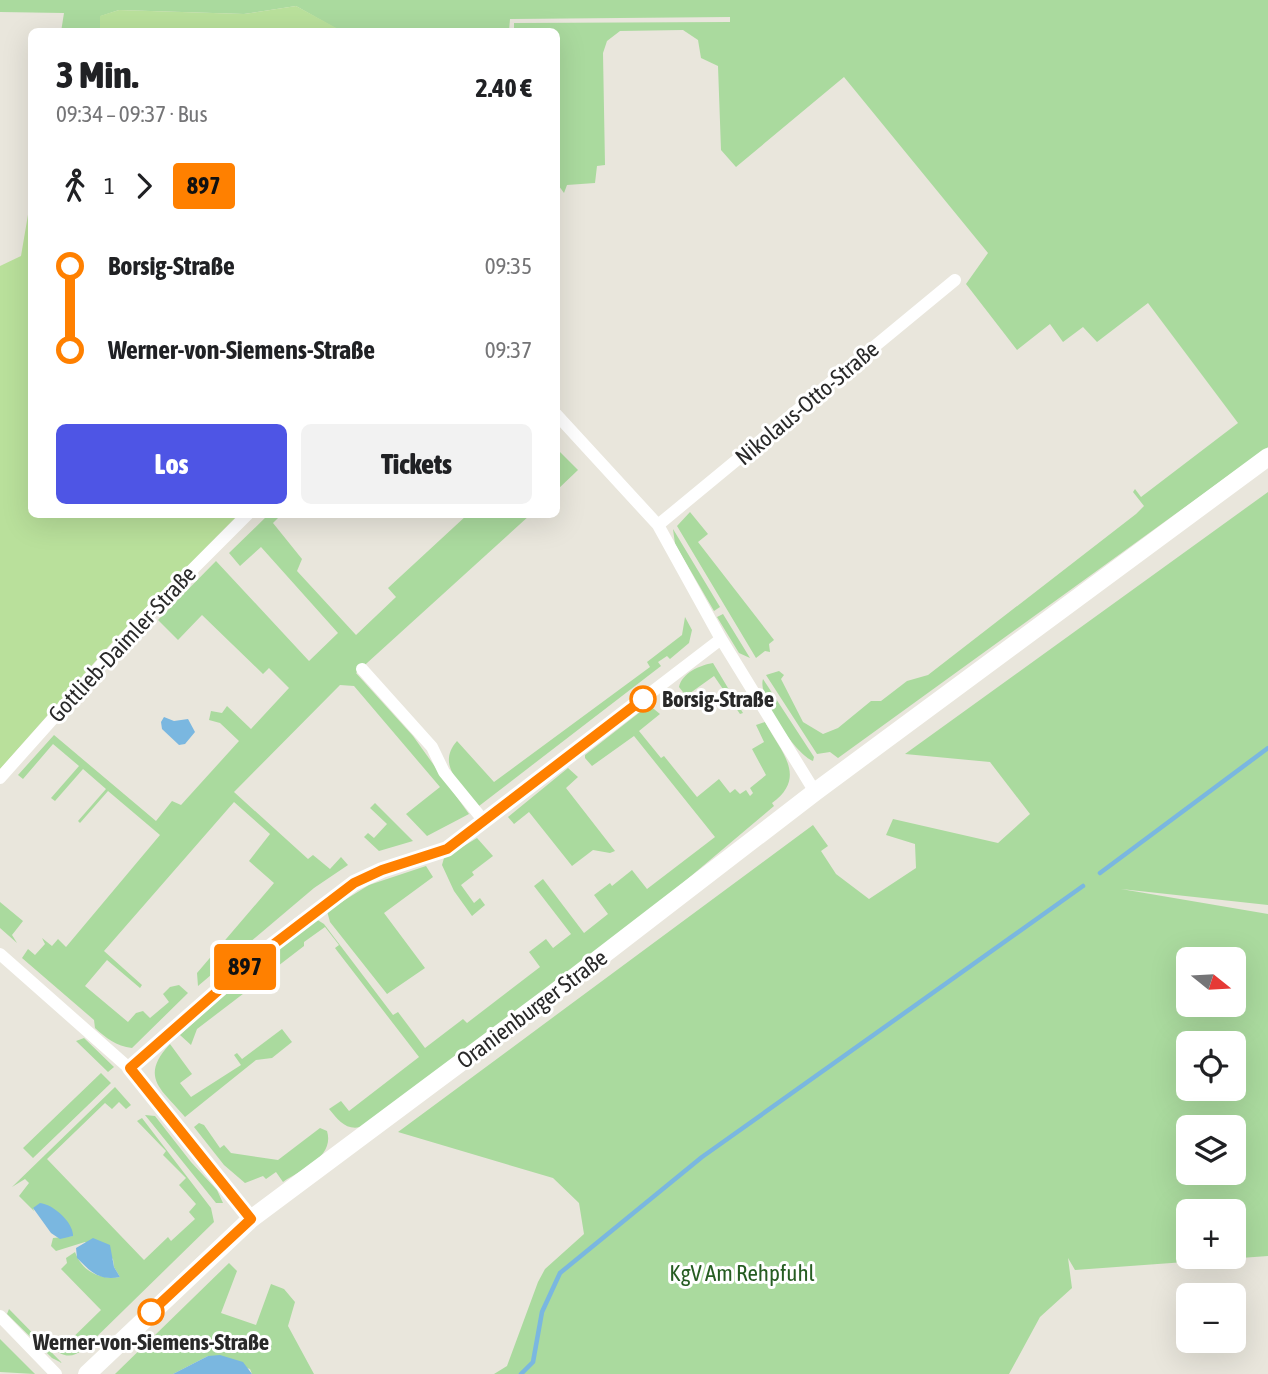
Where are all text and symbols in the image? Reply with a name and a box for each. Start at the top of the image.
text: 3 Min. [56,53,138,96]
text: 2.40 € [475,73,532,103]
text: 09:34 – 09:37 · Bus [56,101,208,127]
icon: walk [56,167,94,205]
icon: forward [125,167,163,205]
text: 897 [187,172,221,199]
text: 1 [104,173,115,199]
text: Borsig-Straße [108,251,235,281]
text: 09:35 [485,253,532,279]
text: Werner-von-Siemens-Straße [108,335,375,365]
street label: Nikolaus-Otto-Straße [730,336,884,470]
text: 09:37 [485,337,532,363]
button: Los [56,424,287,504]
button: Tickets [301,424,532,504]
street label: Gottlieb-Daimler-Straße [43,561,201,727]
marker: Borsig-Straße [630,686,656,712]
place label: Borsig-Straße [662,686,774,712]
line badge: 897 [205,944,285,990]
street label: Oranienburger Straße [452,944,612,1074]
north arrow [1176,947,1246,1017]
map controls [1176,947,1246,1353]
text: 897 [228,953,262,980]
button: locate [1176,1031,1246,1101]
button: layers [1176,1115,1246,1185]
button: + [1176,1199,1246,1269]
park label: KgV Am Rehpfuhl [669,1260,815,1286]
button: − [1176,1283,1246,1353]
marker: Werner-von-Siemens-Straße [138,1299,164,1325]
place label: Werner-von-Siemens-Straße [32,1329,269,1355]

